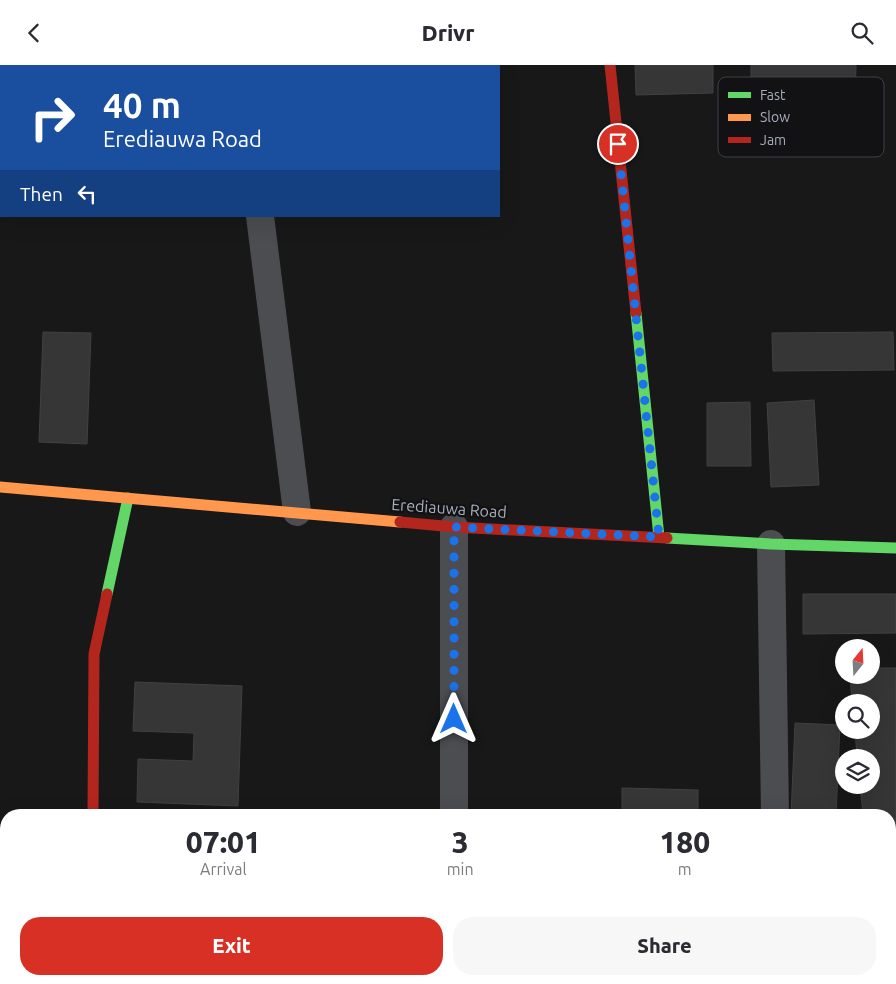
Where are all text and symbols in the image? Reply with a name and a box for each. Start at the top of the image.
icon: back [20,19,48,47]
icon: search [848,19,876,47]
text: Drivr [422,20,474,45]
legend [718,77,884,157]
icon: right [20,85,85,150]
text: 40 m [103,85,181,125]
text: Fast [760,87,786,103]
text: Slow [760,109,790,125]
pin [597,123,639,165]
text: Erediauwa Road [103,126,262,151]
icon: arrive [604,130,632,158]
text: Jam [760,132,786,148]
icon: left [73,180,101,208]
text: Then [20,183,63,205]
street label: Erediauwa Road [391,495,507,521]
north arrow [835,639,880,684]
map controls [835,639,880,794]
position arrow [427,692,479,744]
button: search [835,694,880,739]
button: layers [835,749,880,794]
text: 07:01 [186,825,261,859]
text: 3 [452,825,469,859]
text: 180 [659,825,710,859]
text: Arrival [200,860,247,878]
text: min [447,860,474,878]
text: m [678,860,692,878]
button: Exit [20,917,443,975]
button: Share [453,917,876,975]

